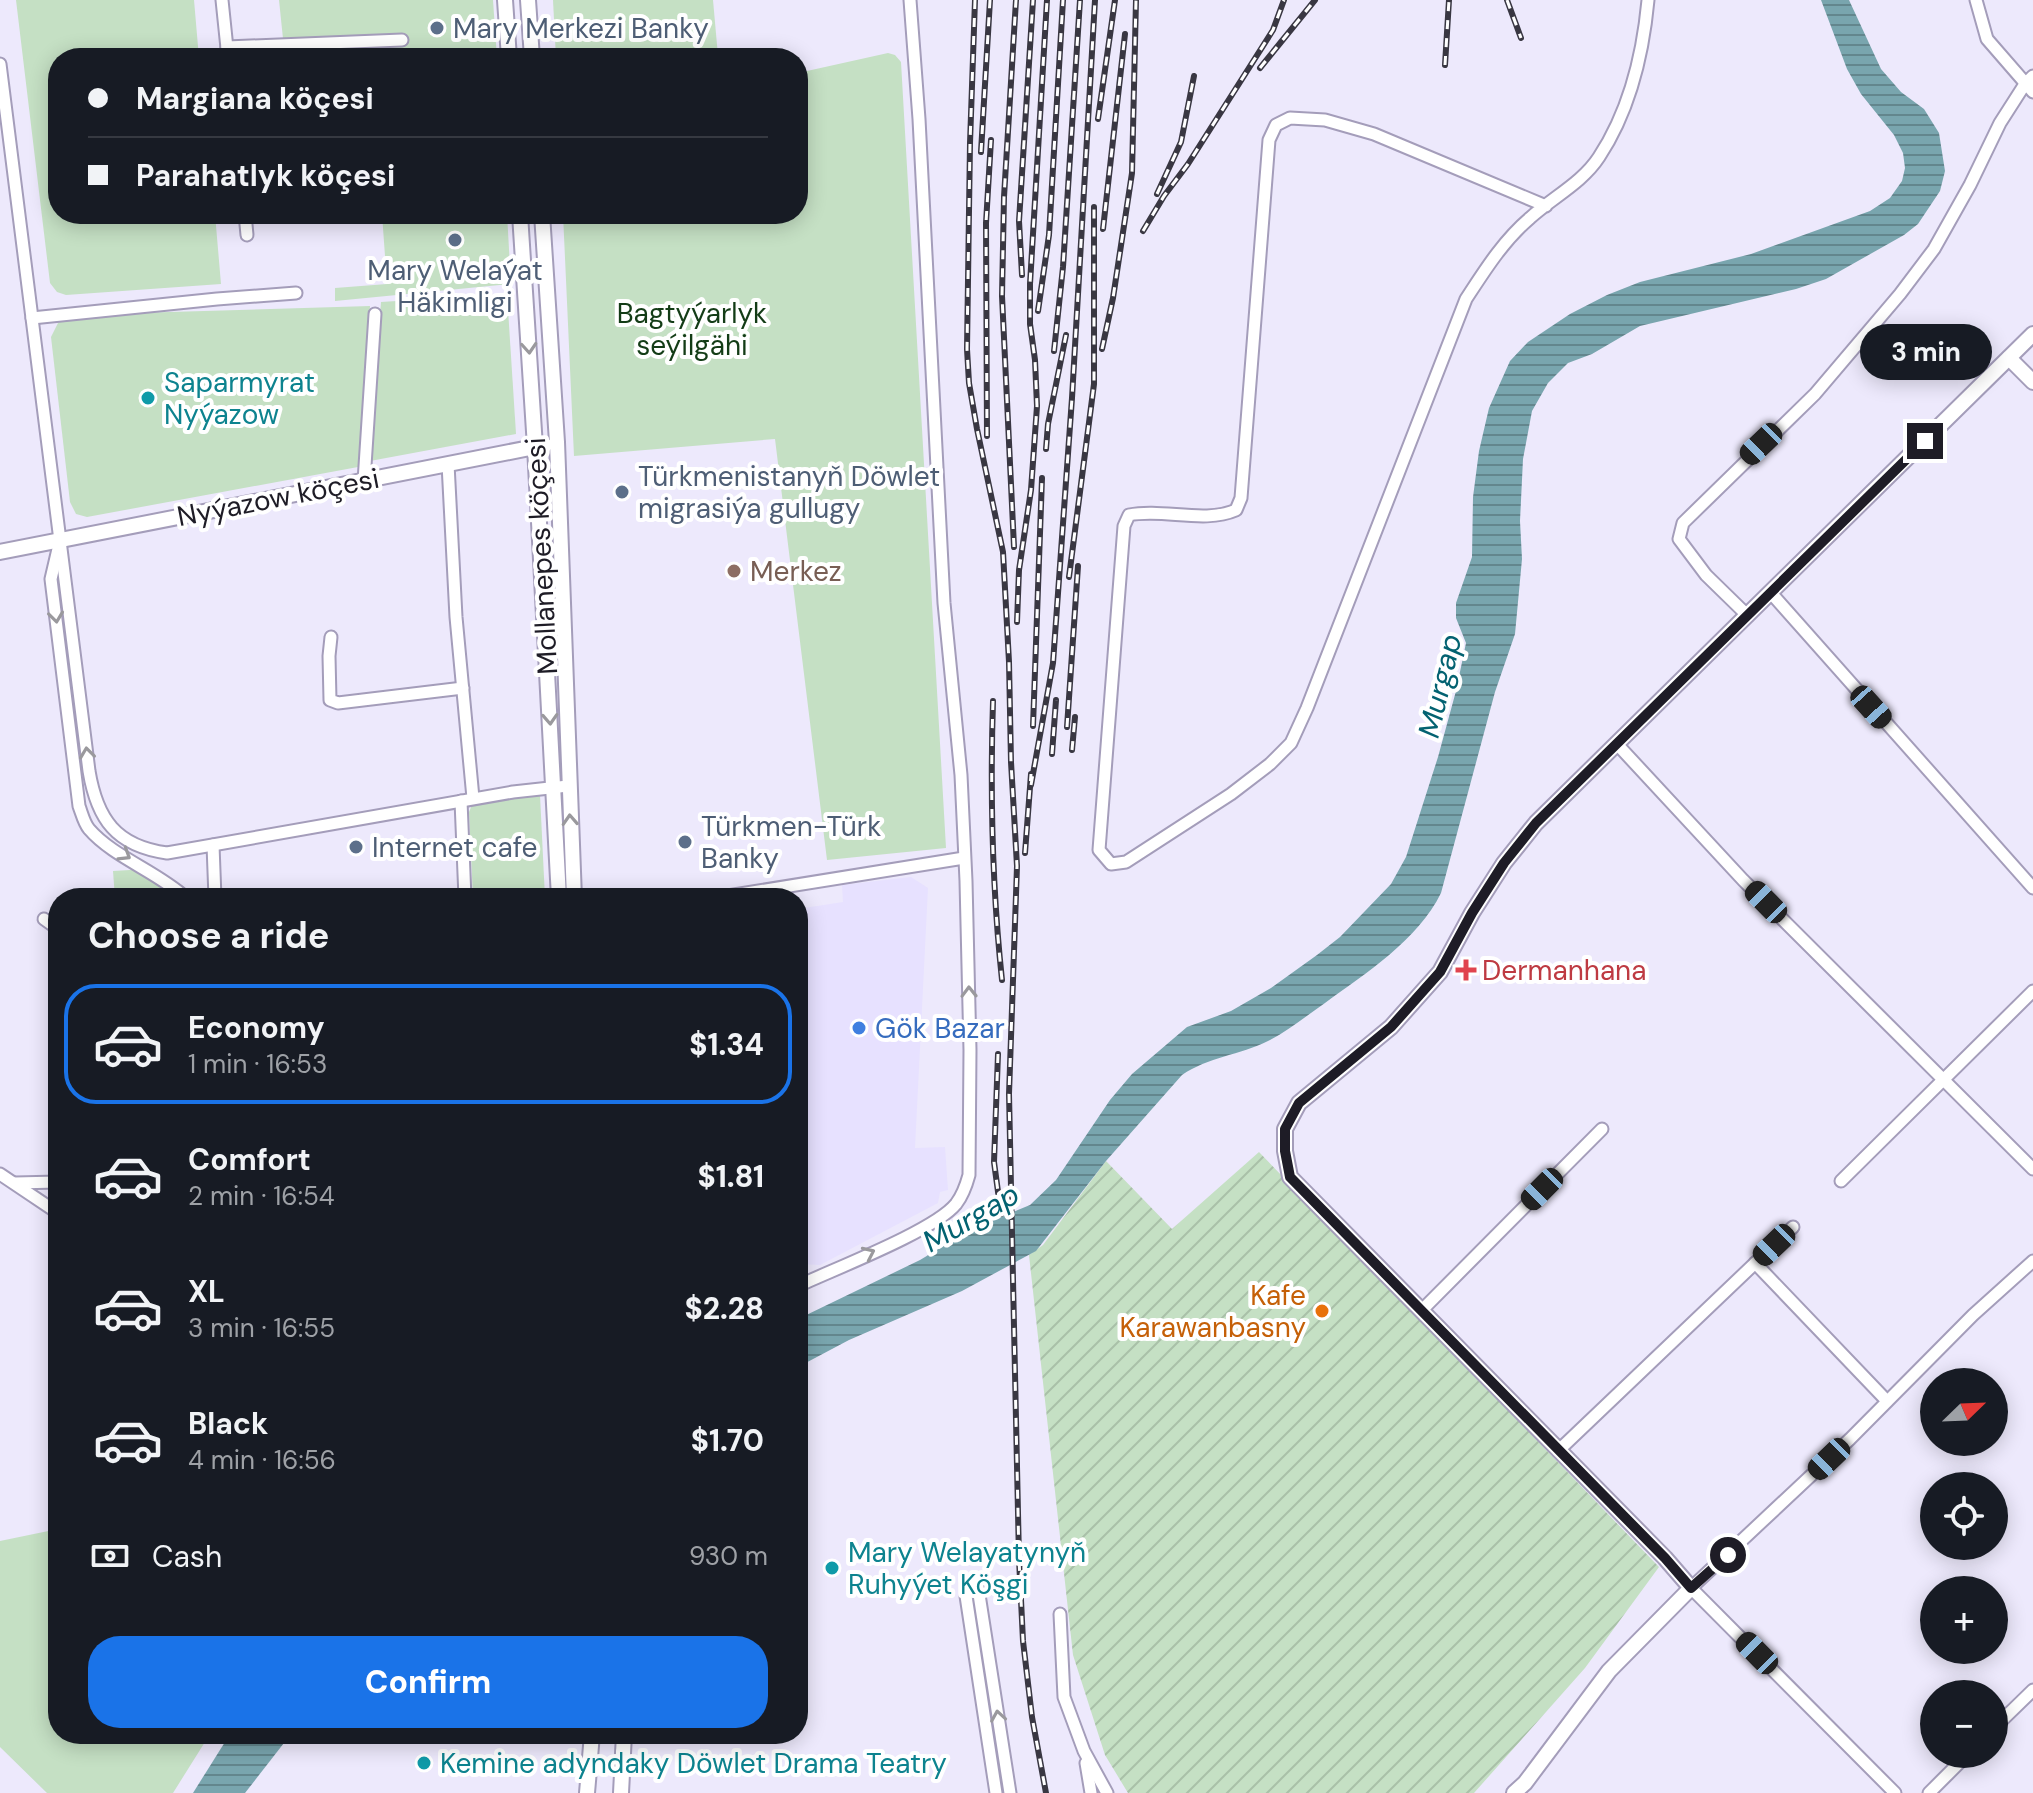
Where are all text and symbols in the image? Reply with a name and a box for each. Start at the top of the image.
place label: Mary Merkezi Banky [453,10,709,47]
marker: Mary Merkezi Banky [428,19,446,37]
text: Margiana köçesi [136,79,374,118]
text: Parahatlyk köçesi [136,156,395,195]
marker: Mary Welaýat Häkimligi [446,231,464,249]
place label: Mary Welaýat Häkimligi [367,252,543,321]
park label: Bagtyýarlyk seýilgähi [617,295,767,364]
callout: 3 min [1859,325,1991,381]
text: 3 min [1891,335,1961,369]
one-way arrow [520,342,537,355]
place label: Saparmyrat Nyýazow [164,364,315,433]
marker: Saparmyrat Nyýazow [139,389,157,407]
car [1735,419,1787,469]
route end [1907,423,1943,459]
street label: Mollanepes köçesi [517,437,566,675]
place label: Türkmenistanyň Döwlet migrasiýa gullugy [638,458,940,527]
street label: Nyýazow köçesi [174,460,382,535]
marker: Türkmenistanyň Döwlet migrasiýa gullugy [613,483,631,501]
place label: Merkez [750,553,842,590]
marker: Merkez [725,562,743,580]
one-way arrow [47,611,64,624]
water label: Murgap [1409,630,1470,742]
car [1846,681,1896,733]
one-way arrow [541,713,558,726]
one-way arrow [78,746,95,759]
place label: Türkmen-Türk Banky [701,808,881,877]
one-way arrow [562,813,579,826]
place label: Internet cafe [372,829,538,866]
marker: Türkmen-Türk Banky [676,833,694,851]
marker: Internet cafe [347,838,365,856]
one-way arrow [116,846,131,861]
car [1741,877,1791,927]
text: Choose a ride [88,912,329,959]
place label: Dermanhana [1482,952,1646,989]
marker: Dermanhana [1457,961,1475,979]
one-way arrow [960,985,978,998]
icon: car [92,1008,164,1080]
text: Economy [188,1008,325,1047]
place label: Gök Bazar [875,1010,1005,1047]
marker: Gök Bazar [850,1019,868,1037]
text: $1.34 [689,1025,764,1064]
text: 1 min · 16:53 [188,1047,327,1081]
icon: car [92,1140,164,1212]
text: Comfort [188,1140,311,1179]
text: $1.81 [697,1157,764,1196]
car [1517,1164,1567,1214]
water label: Murgap [915,1174,1026,1261]
text: 2 min · 16:54 [188,1179,335,1213]
car [1748,1220,1800,1270]
one-way arrow [860,1247,875,1263]
icon: car [92,1272,164,1344]
text: XL [188,1272,225,1311]
place label: Kafe Karawanbasny [1120,1277,1306,1346]
text: $2.28 [685,1289,764,1328]
marker: Kafe Karawanbasny [1313,1302,1331,1320]
text: 3 min · 16:55 [188,1311,335,1345]
north arrow [1920,1368,2008,1456]
map controls [1920,1368,2008,1768]
icon: car [92,1404,164,1476]
text: Black [188,1404,268,1443]
text: $1.70 [691,1421,764,1460]
car [1803,1434,1855,1484]
text: 4 min · 16:56 [188,1443,336,1477]
button: locate [1920,1472,2008,1560]
icon: cash [88,1534,132,1578]
place label: Mary Welayatynyň Ruhyýet Köşgi [848,1534,1086,1603]
text: Cash [152,1537,222,1576]
route start [1710,1537,1746,1573]
text: 930 m [689,1539,768,1573]
marker: Mary Welayatynyň Ruhyýet Köşgi [823,1559,841,1577]
button: + [1920,1576,2008,1664]
car [1732,1628,1782,1678]
button: Confirm [88,1636,768,1728]
button: − [1920,1680,2008,1768]
one-way arrow [990,1709,1007,1723]
place label: Kemine adyndaky Döwlet Drama Teatry [440,1745,947,1782]
marker: Kemine adyndaky Döwlet Drama Teatry [415,1754,433,1772]

